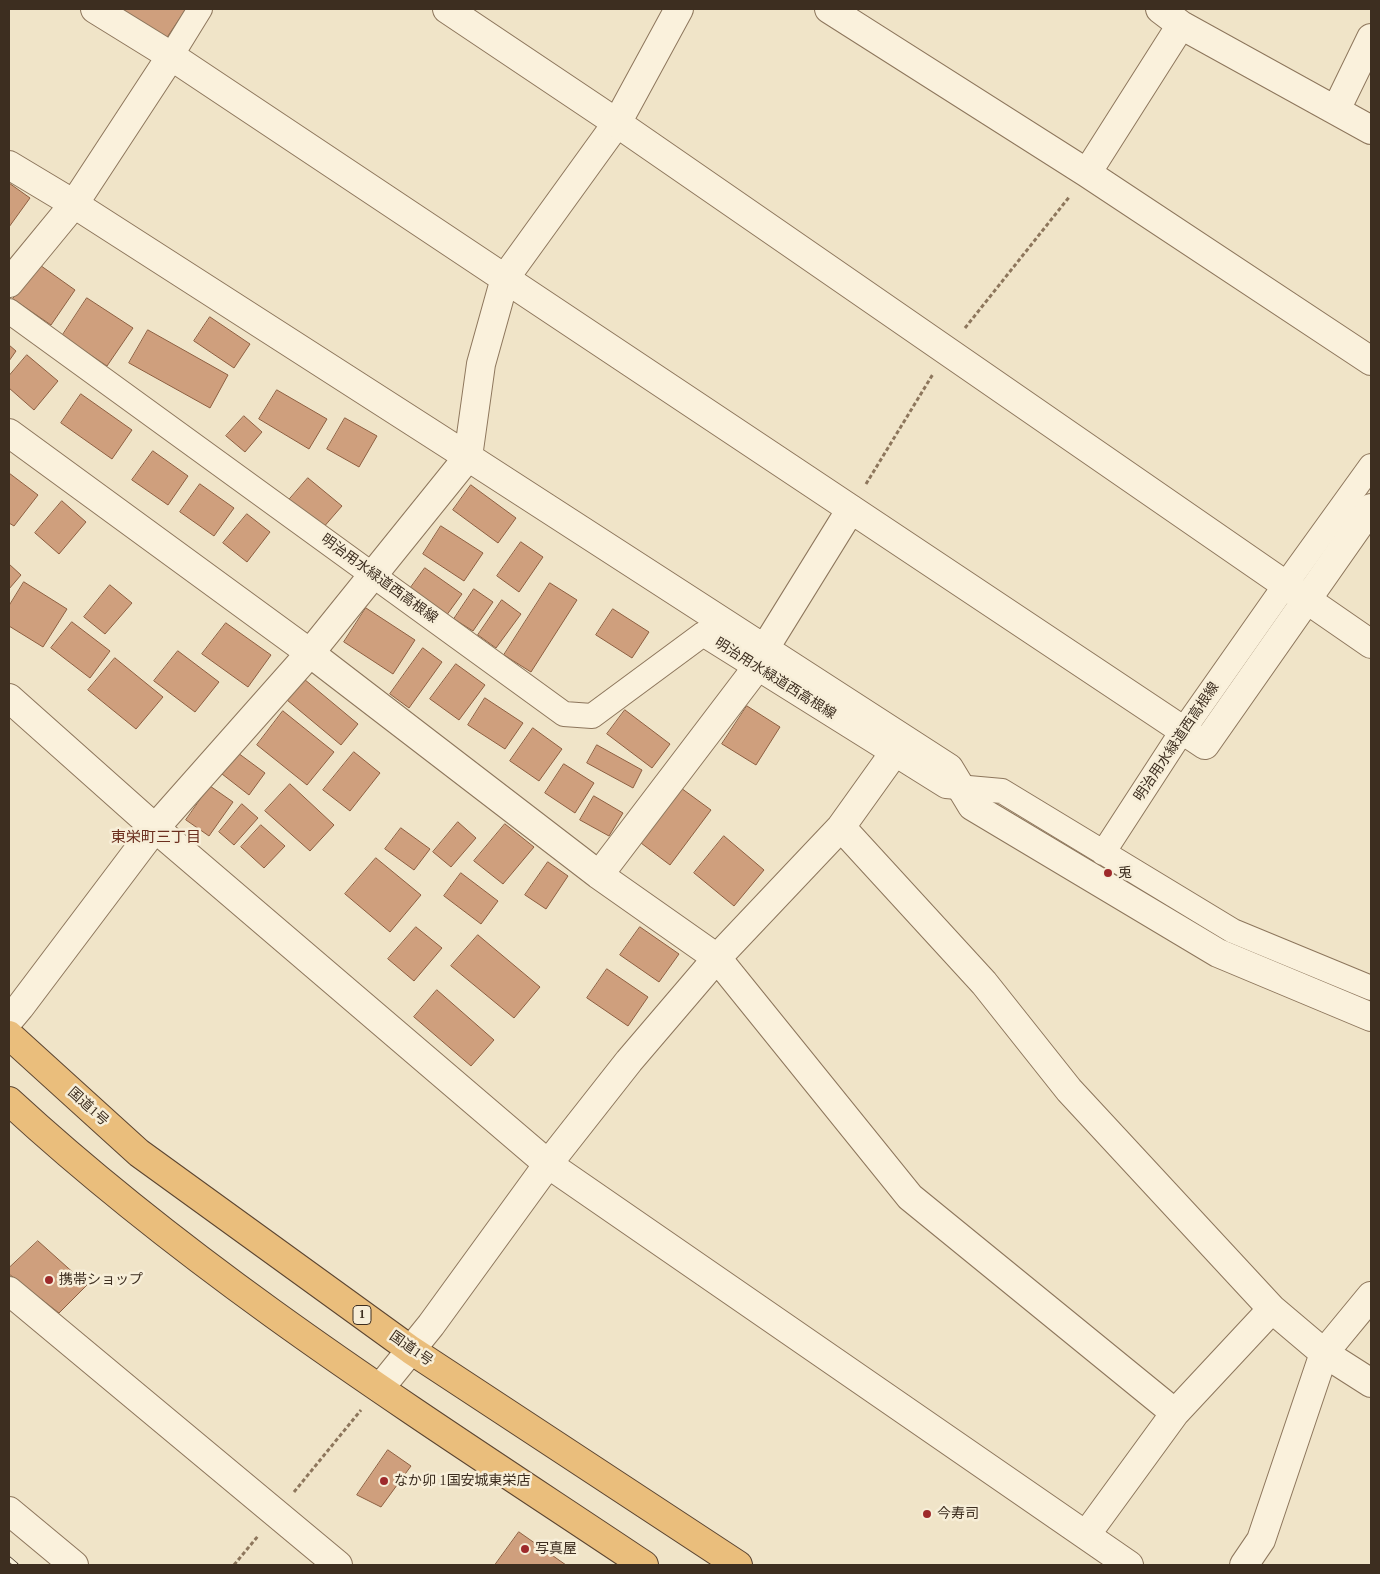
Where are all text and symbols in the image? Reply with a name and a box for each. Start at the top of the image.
street label: 明治用水緑道西高根線 [317,531,441,627]
street label: 明治用水緑道西高根線 [711,635,839,723]
street label: 明治用水緑道西高根線 [1131,679,1223,805]
district label: 東栄町三丁目 [111,829,201,847]
place label: 兎 [1118,865,1132,881]
marker: 兎 [1102,867,1114,879]
street label: 国道1号 [64,1084,112,1130]
place label: 携帯ショップ [59,1272,143,1288]
marker: 携帯ショップ [43,1274,55,1286]
road number: 1 [353,1306,371,1324]
street label: 国道1号 [386,1328,436,1370]
place label: なか卯 1国安城東栄店 [394,1473,530,1489]
marker: なか卯 1国安城東栄店 [378,1475,390,1487]
place label: 今寿司 [937,1506,979,1522]
marker: 今寿司 [921,1508,933,1520]
place label: 写真屋 [535,1541,577,1557]
marker: 写真屋 [519,1543,531,1555]

